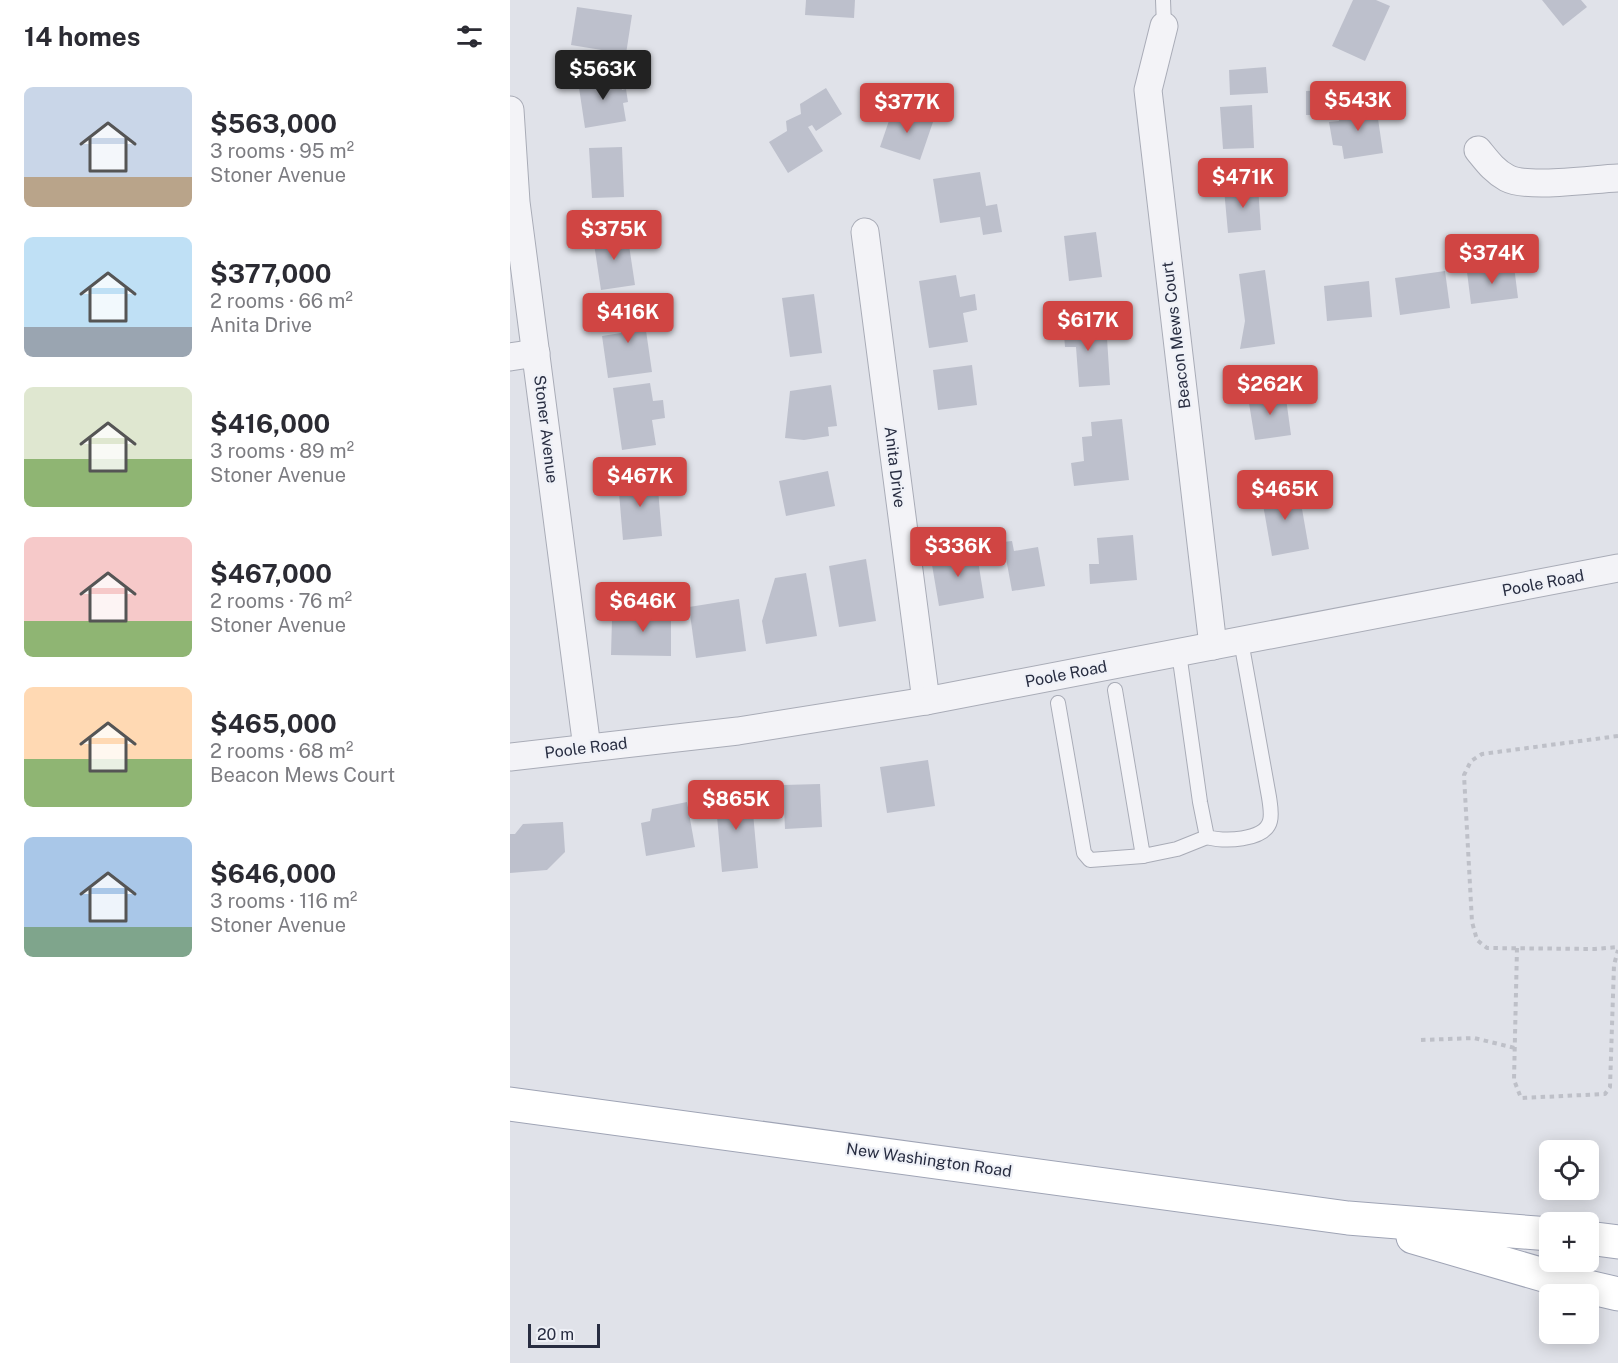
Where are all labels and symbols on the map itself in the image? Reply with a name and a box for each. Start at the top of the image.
pin: $563K [561,50,645,101]
pin: $543K [1316,81,1400,132]
pin: $377K [865,83,949,134]
pin: $471K [1201,158,1285,209]
pin: $375K [572,210,656,261]
pin: $374K [1450,234,1534,285]
street label: Beacon Mews Court [1158,260,1194,410]
pin: $416K [586,293,670,344]
pin: $617K [1046,301,1130,352]
pin: $262K [1228,365,1312,416]
street label: Stoner Avenue [530,374,562,484]
street label: Anita Drive [881,425,909,509]
pin: $467K [598,457,682,508]
pin: $465K [1243,470,1327,521]
pin: $336K [916,527,1000,578]
street label: Poole Road [1500,566,1586,600]
pin: $646K [601,582,685,633]
street label: Poole Road [1023,657,1109,691]
street label: Poole Road [543,733,629,763]
pin: $865K [694,780,778,831]
street label: New Washington Road [845,1139,1013,1181]
scale bar [528,1321,600,1348]

